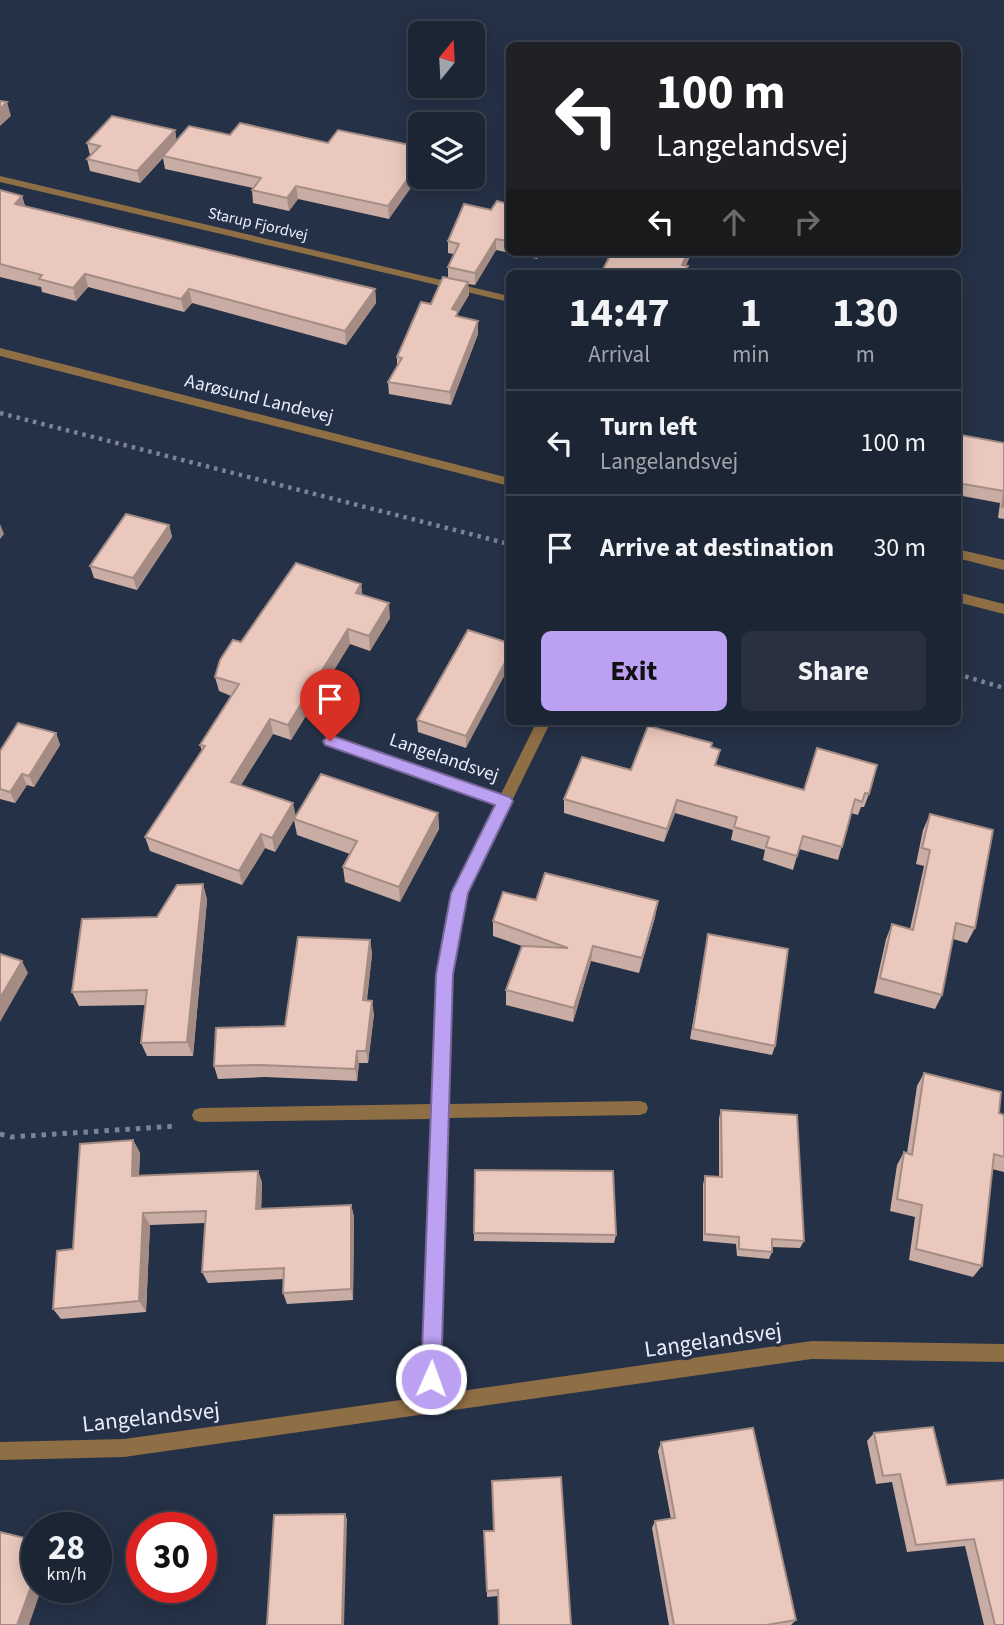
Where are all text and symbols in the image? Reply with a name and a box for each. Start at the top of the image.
north arrow [408,21,485,98]
map controls [408,21,485,189]
text: 100 m [656,58,785,128]
icon: left [541,70,632,161]
button: layers [408,112,485,189]
text: Langelandsvej [656,123,848,169]
street label: Starup Fjordvej [206,202,310,246]
icon: left [642,203,680,241]
icon: ahead [715,203,753,241]
icon: right [788,203,826,241]
text: 14:47 [568,283,670,343]
text: 1 [740,283,762,343]
text: 130 [832,283,899,343]
text: Arrival [588,338,650,371]
text: min [732,338,770,371]
text: m [856,338,875,371]
street label: Aarøsund Landevej [182,367,336,431]
text: Turn left [600,408,697,445]
icon: left [541,424,579,462]
text: 100 m [860,424,926,461]
text: Langelandsvej [600,445,738,478]
icon: arrive [541,529,579,567]
text: Arrive at destination [600,529,834,566]
text: 30 m [873,529,926,566]
button: Exit [541,631,727,711]
button: Share [741,631,926,711]
pin [300,669,360,741]
icon: arrive [311,680,349,718]
street label: Langelandsvej [386,727,502,789]
street label: Langelandsvej [642,1314,784,1366]
position arrow [394,1342,468,1416]
street label: Langelandsvej [81,1393,221,1441]
speed limit sign: 30 [126,1512,217,1603]
text: 28 [48,1523,85,1573]
text: km/h [47,1562,86,1587]

